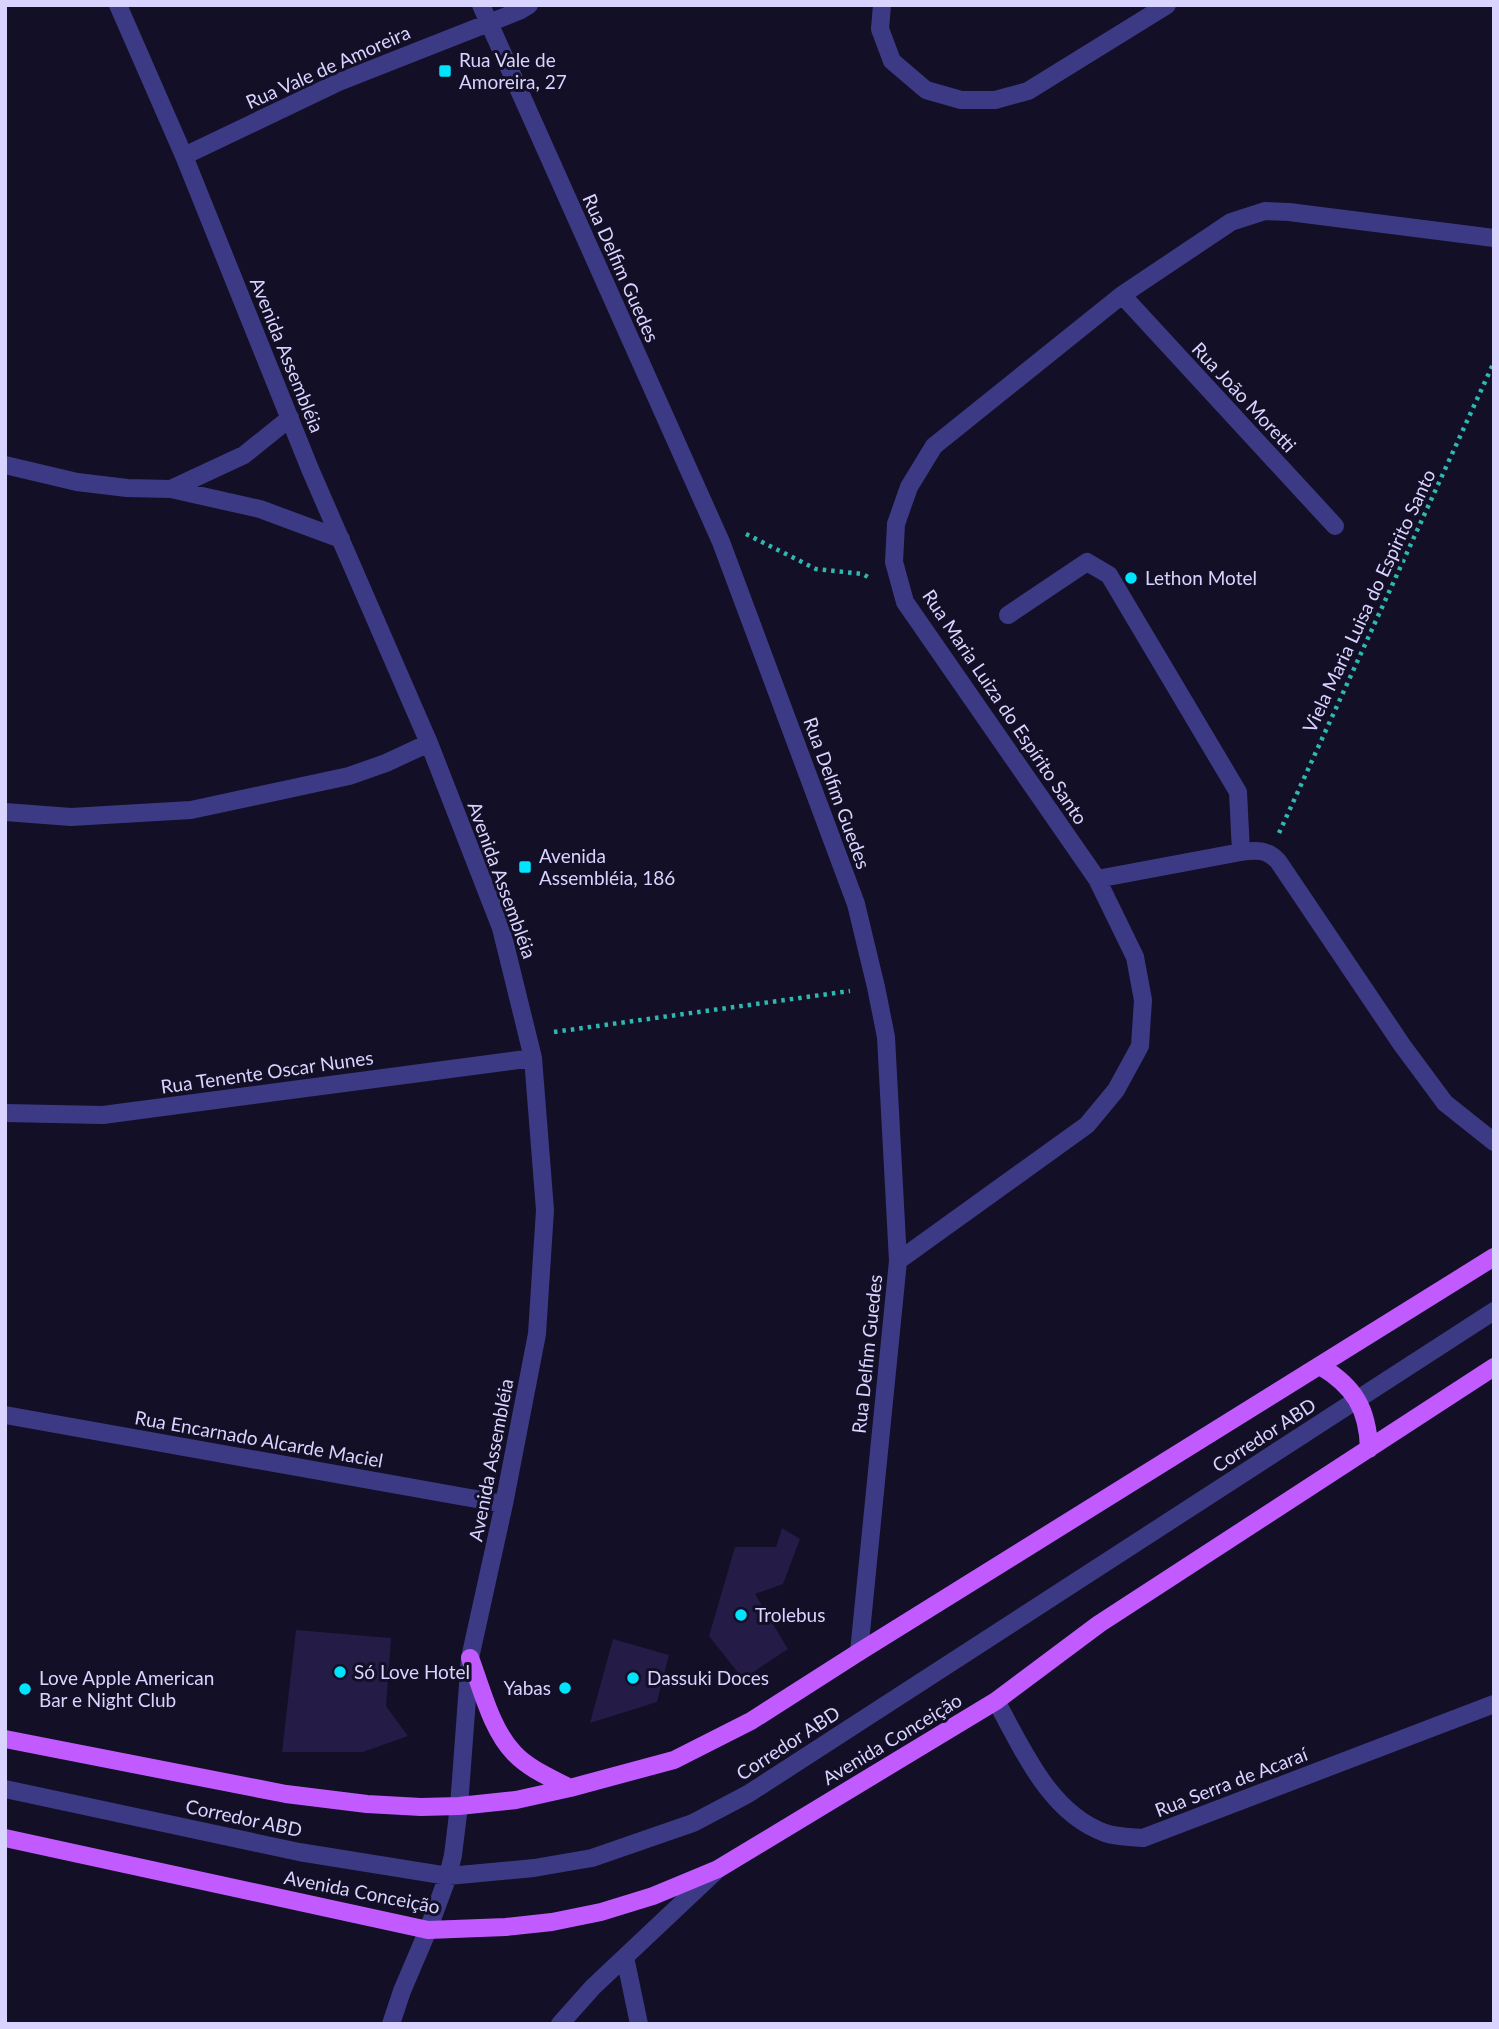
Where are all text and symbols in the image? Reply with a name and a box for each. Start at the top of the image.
street label: Rua Vale de Amoreira [242,20,414,113]
place label: Rua Vale de Amoreira, 27 [459,48,567,93]
marker: Rua Vale de Amoreira, 27 [437,63,453,79]
street label: Rua Delfim Guedes [578,190,664,345]
street label: Avenida Assembléia [246,274,329,436]
street label: Rua João Moretti [1188,337,1301,456]
street label: Viela Maria Luisa do Espirito Santo [1297,466,1440,736]
place label: Lethon Motel [1145,566,1257,589]
marker: Lethon Motel [1123,570,1139,586]
street label: Rua Maria Luiza do Espírito Santo [918,585,1093,829]
street label: Rua Delfim Guedes [799,714,876,872]
street label: Avenida Assembléia [463,798,542,961]
place label: Avenida Assembléia, 186 [539,844,675,889]
marker: Avenida Assembléia, 186 [517,859,533,875]
street label: Rua Tenente Oscar Nunes [159,1045,375,1098]
street label: Rua Delfim Guedes [847,1273,886,1435]
street label: Avenida Assembléia [463,1377,518,1543]
street label: Corredor ABD [1208,1393,1320,1476]
street label: Rua Encarnado Alcarde Maciel [133,1405,385,1472]
place label: Trolebus [755,1603,825,1626]
marker: Trolebus [733,1607,749,1623]
place label: Só Love Hotel [354,1660,470,1683]
marker: Só Love Hotel [332,1664,348,1680]
place label: Love Apple American Bar e Night Club [39,1666,214,1711]
place label: Dassuki Doces [647,1666,769,1689]
marker: Dassuki Doces [625,1670,641,1686]
place label: Yabas [503,1676,551,1699]
marker: Yabas [557,1680,573,1696]
marker: Love Apple American Bar e Night Club [17,1681,33,1697]
street label: Avenida Conceição [818,1688,966,1789]
street label: Corredor ABD [732,1701,844,1784]
street label: Rua Serra de Acaraí [1151,1741,1312,1821]
street label: Corredor ABD [184,1794,304,1841]
street label: Avenida Conceição [282,1865,442,1918]

